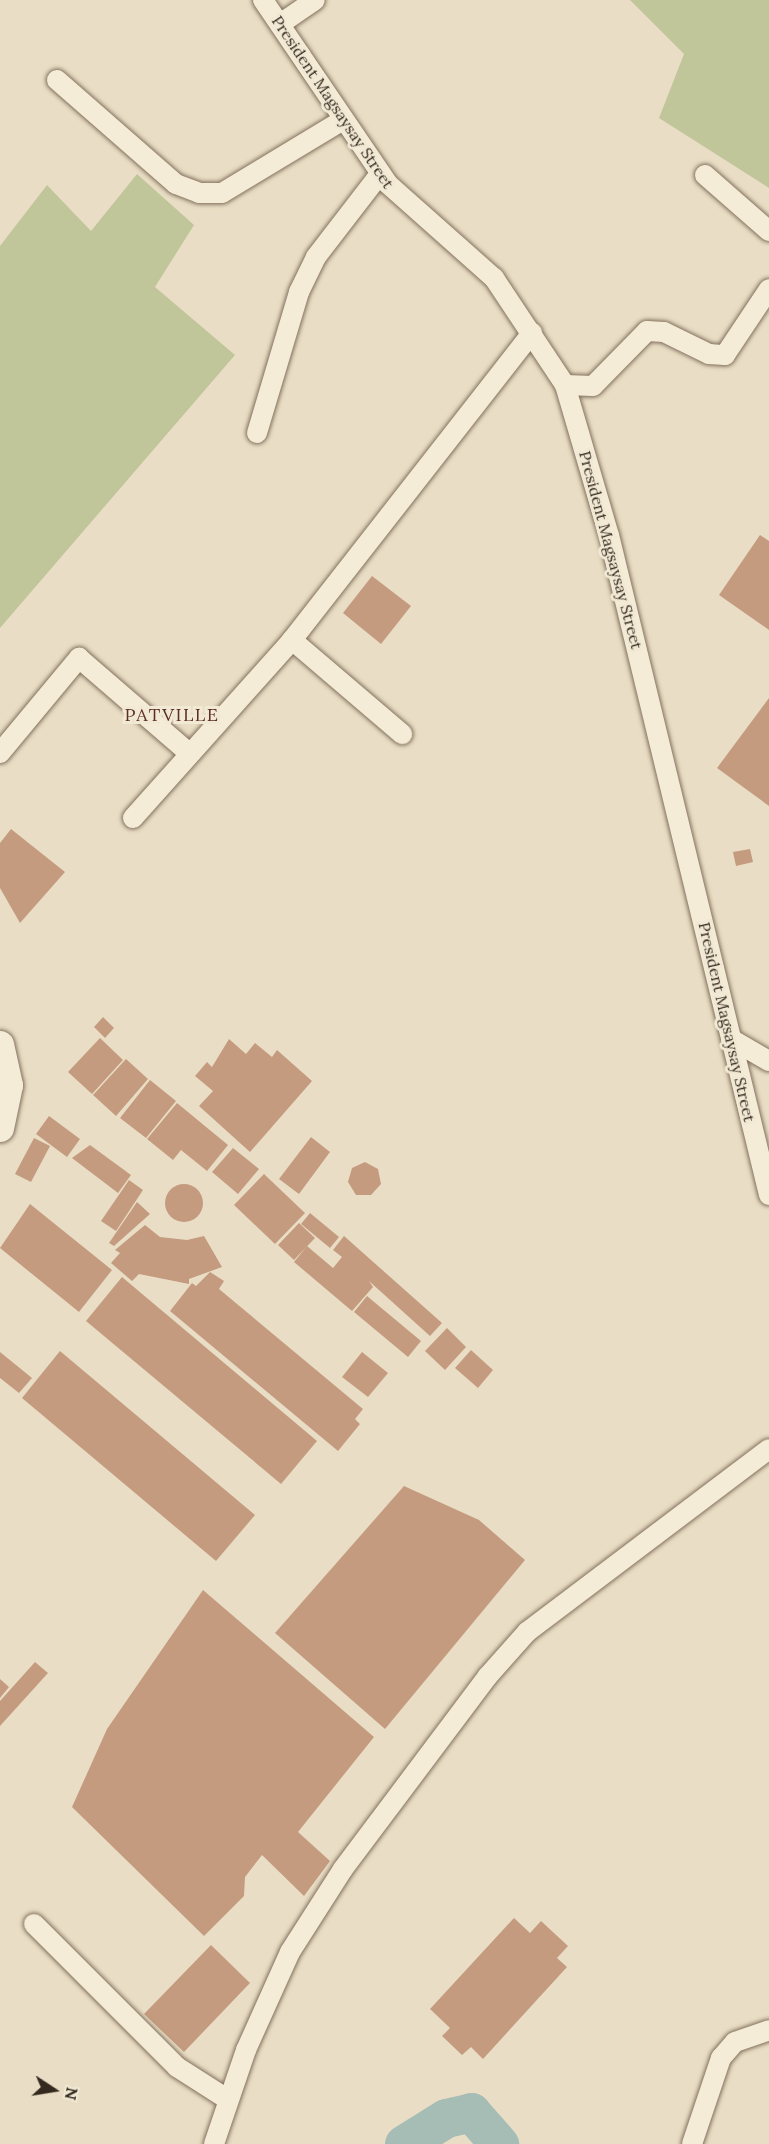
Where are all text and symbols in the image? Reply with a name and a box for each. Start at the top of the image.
street label: President Magsaysay Street [268,12,398,192]
street label: President Magsaysay Street [575,449,647,651]
district label: PATVILLE [125,704,219,726]
street label: President Magsaysay Street [695,920,759,1124]
north arrow [24,2060,84,2120]
text: N [61,2086,83,2102]

